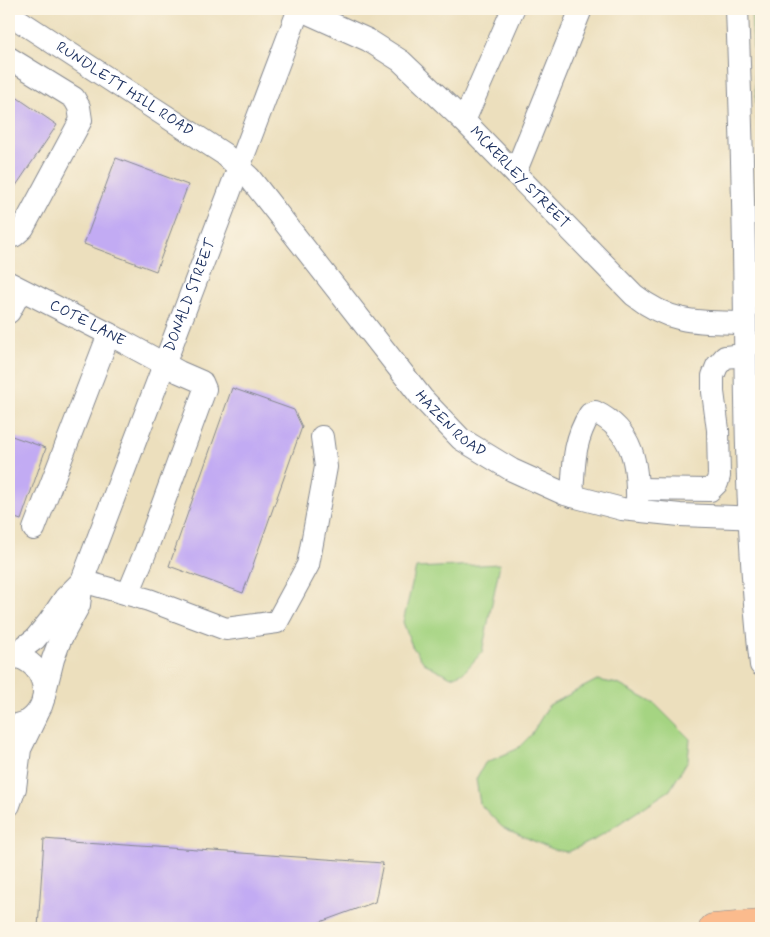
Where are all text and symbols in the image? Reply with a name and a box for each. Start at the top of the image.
street label: RUNDLETT HILL ROAD [52,37,197,141]
street label: MCKERLEY STREET [465,122,574,233]
street label: DONALD STREET [160,235,221,355]
street label: COTE LANE [46,295,129,351]
street label: HAZEN ROAD [410,387,490,462]

